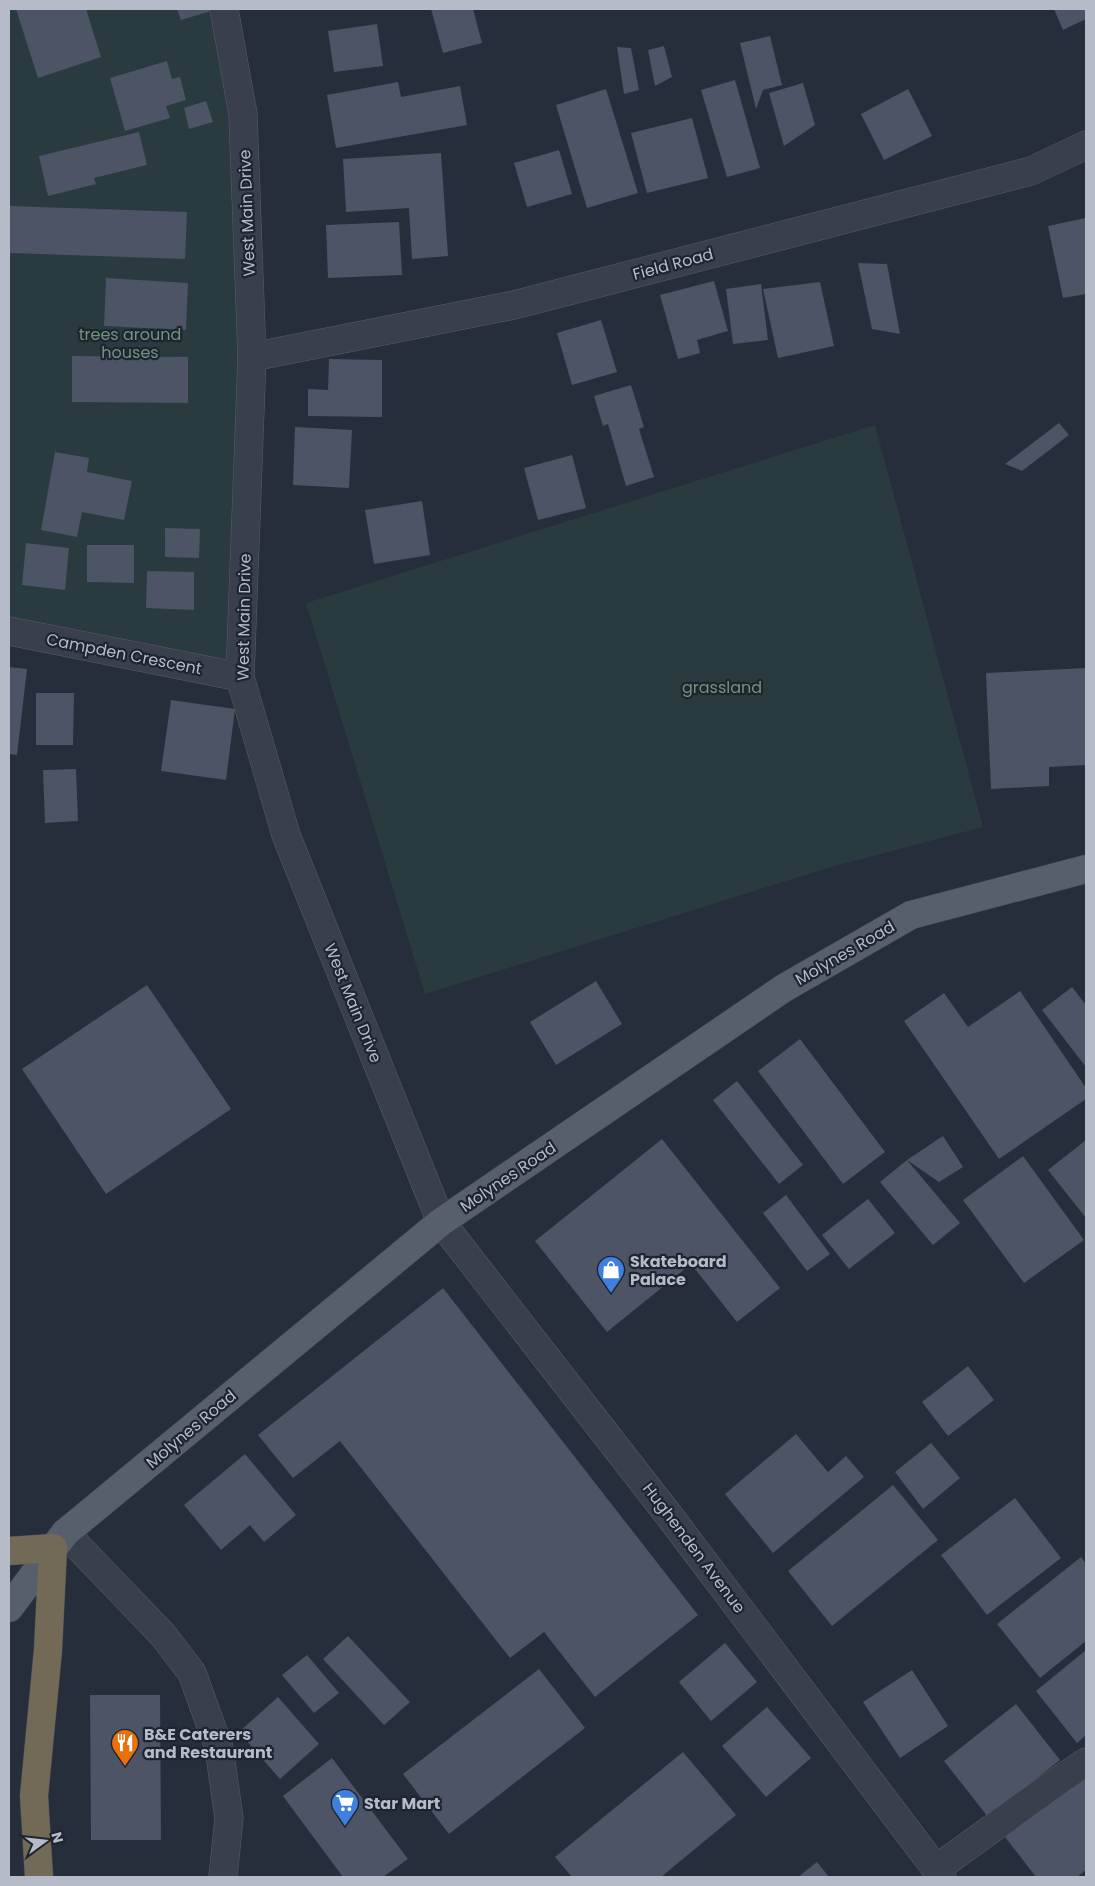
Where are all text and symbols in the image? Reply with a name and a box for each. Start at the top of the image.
street label: West Main Drive [233,149,261,277]
street label: Field Road [630,242,716,286]
park label: trees around houses [79,323,181,364]
street label: West Main Drive [231,553,257,681]
street label: Campden Crescent [44,628,204,680]
park label: grassland [682,676,762,699]
street label: Molynes Road [791,915,899,991]
street label: West Main Drive [319,940,388,1066]
street label: Molynes Road [455,1136,561,1218]
place label: Skateboard Palace [630,1250,727,1291]
shop icon: Skateboard Palace [596,1255,626,1294]
street label: Molynes Road [141,1384,241,1474]
street label: Hughenden Avenue [637,1478,751,1618]
place label: B&E Caterers and Restaurant [144,1723,272,1764]
restaurant icon: B&E Caterers and Restaurant [110,1728,140,1767]
supermarket icon: Star Mart [330,1788,360,1827]
place label: Star Mart [364,1792,440,1815]
north arrow [20,1816,70,1866]
text: N [47,1830,69,1845]

